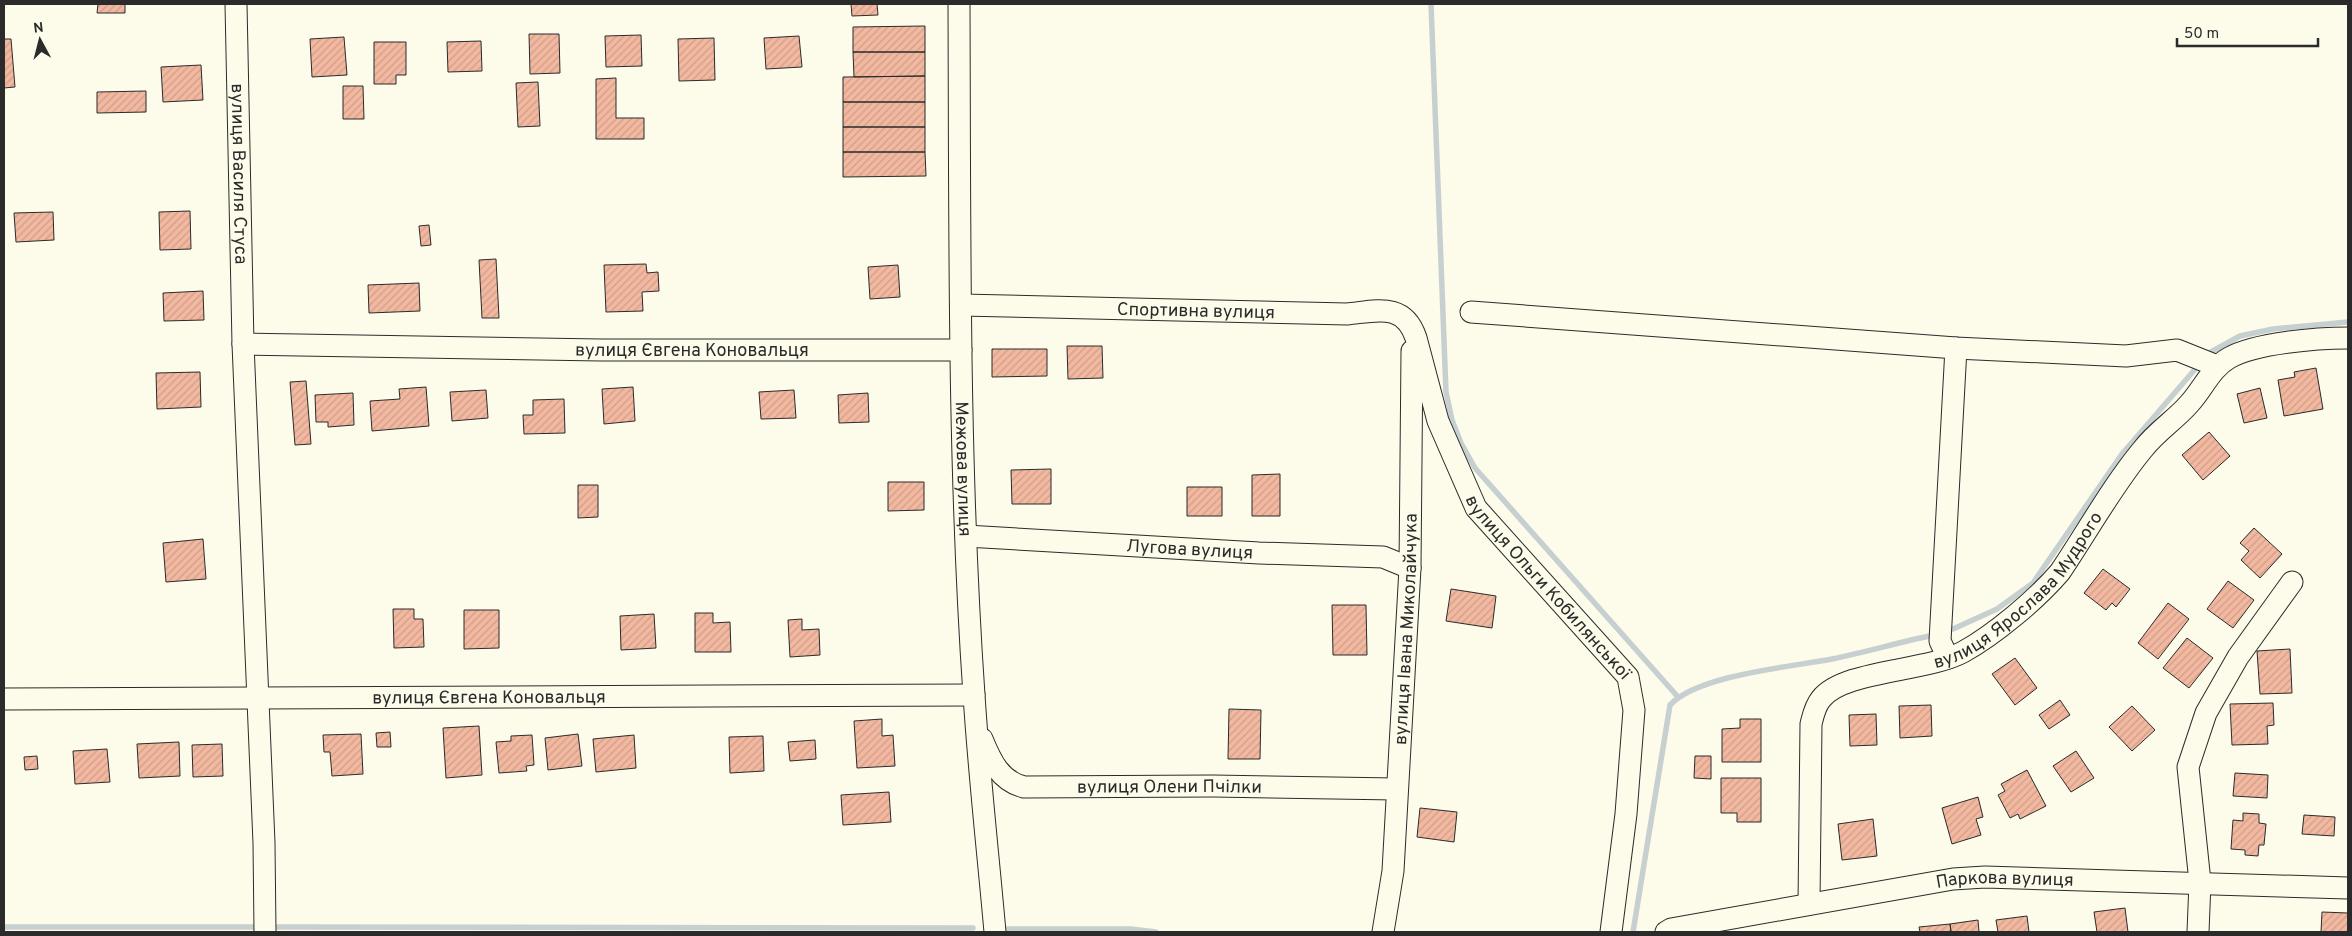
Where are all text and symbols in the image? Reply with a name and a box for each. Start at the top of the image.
north arrow [15,15,65,65]
scale bar [2177,15,2318,47]
text: N [33,20,45,38]
text: 50 m [2184,25,2219,44]
street label: вулиця Василя Стуса [225,83,251,265]
street label: Спортивна вулиця [1117,299,1275,325]
street label: вулиця Євгена Коновальця [575,340,809,363]
street label: Межова вулиця [949,401,976,537]
street label: вулиця Ольги Кобилянської [1459,492,1635,686]
street label: вулиця Ярослава Мудрого [1931,508,2109,675]
street label: вулиця Івана Миколайчука [1390,513,1424,746]
street label: Лугова вулиця [1125,535,1254,566]
street label: вулиця Євгена Коновальця [372,687,606,710]
street label: вулиця Олени Пчілки [1077,776,1262,800]
street label: Паркова вулиця [1934,867,2074,895]

